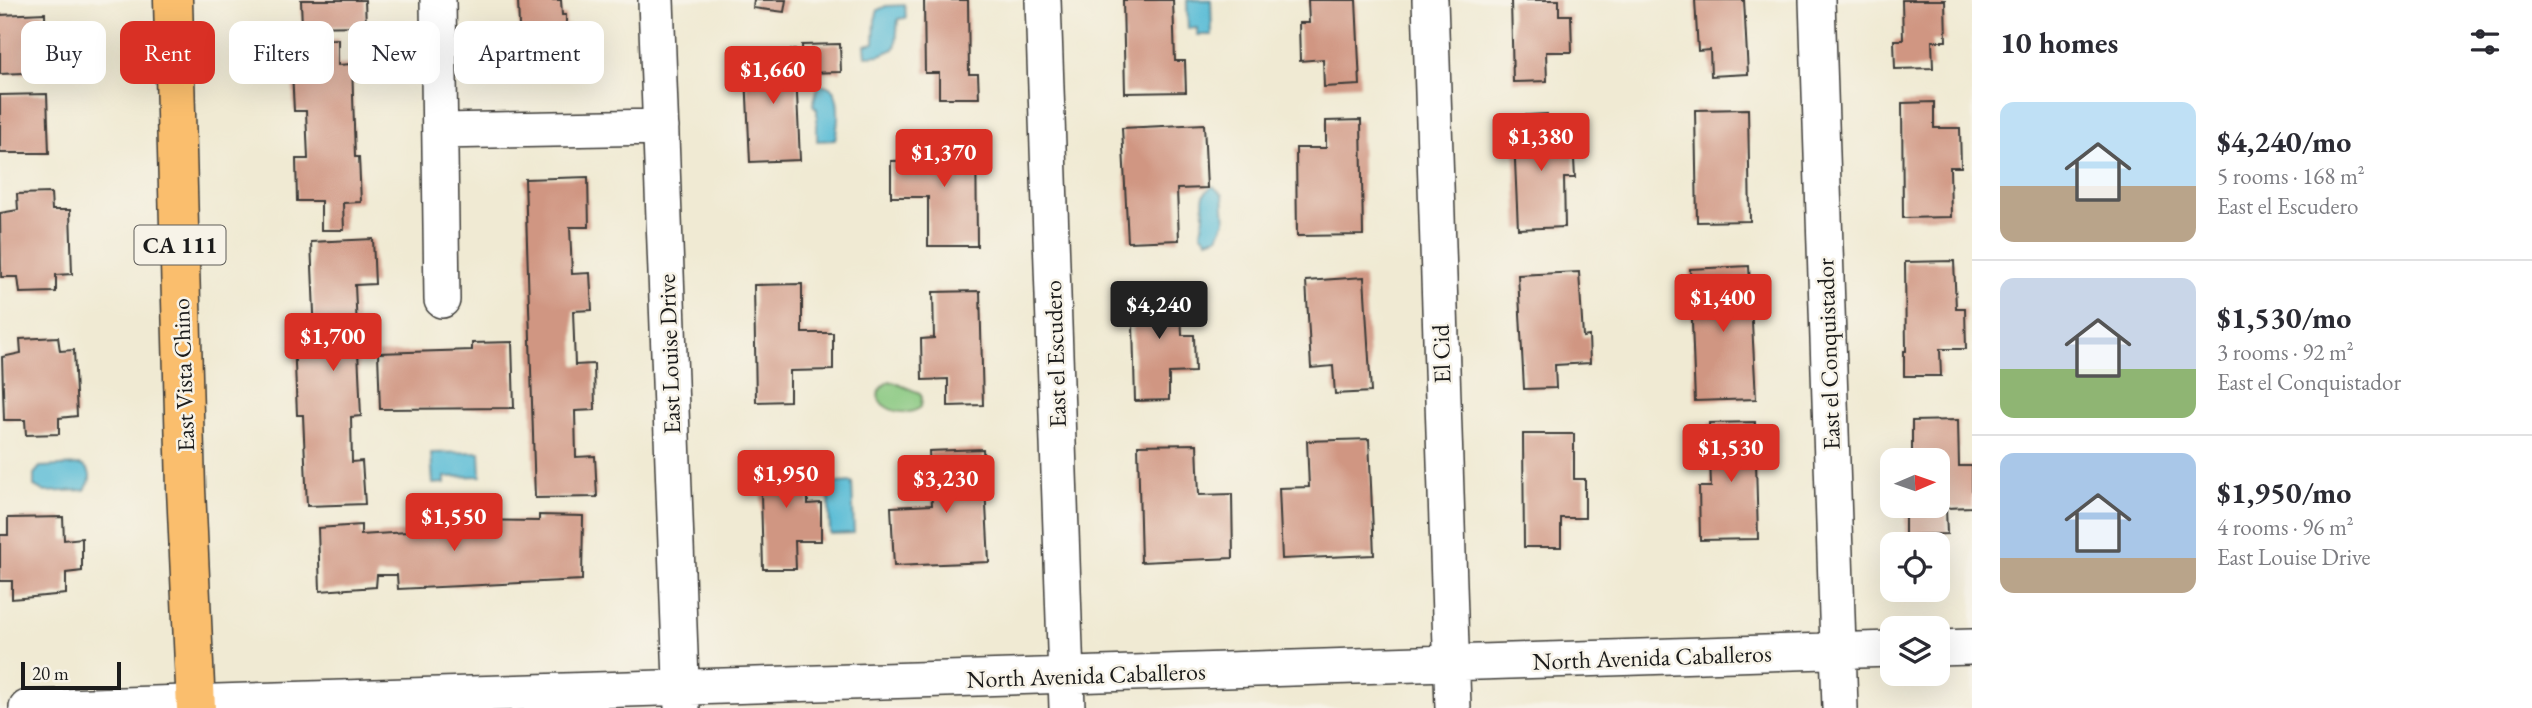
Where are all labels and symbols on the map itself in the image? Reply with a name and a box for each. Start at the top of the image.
pin: $1,660 [716,46,830,106]
pin: $1,380 [1484,114,1598,173]
pin: $1,370 [887,130,1001,189]
road number: CA 111 [134,226,226,264]
street label: East el Conquistador [1809,257,1847,451]
street label: East Louise Drive [651,273,687,435]
pin: $1,400 [1666,274,1780,334]
street label: East el Escudero [1037,280,1073,428]
pin: $4,240 [1102,282,1216,341]
street label: East Vista Chino [165,298,201,452]
pin: $1,700 [276,314,390,373]
street label: El Cid [1424,323,1458,384]
pin: $1,530 [1674,424,1788,484]
north arrow [1880,448,1950,518]
pin: $1,950 [729,450,843,510]
pin: $3,230 [889,456,1003,515]
pin: $1,550 [397,494,511,553]
street label: North Avenida Caballeros [1532,637,1772,677]
street label: North Avenida Caballeros [966,655,1206,695]
scale bar [21,659,121,691]

